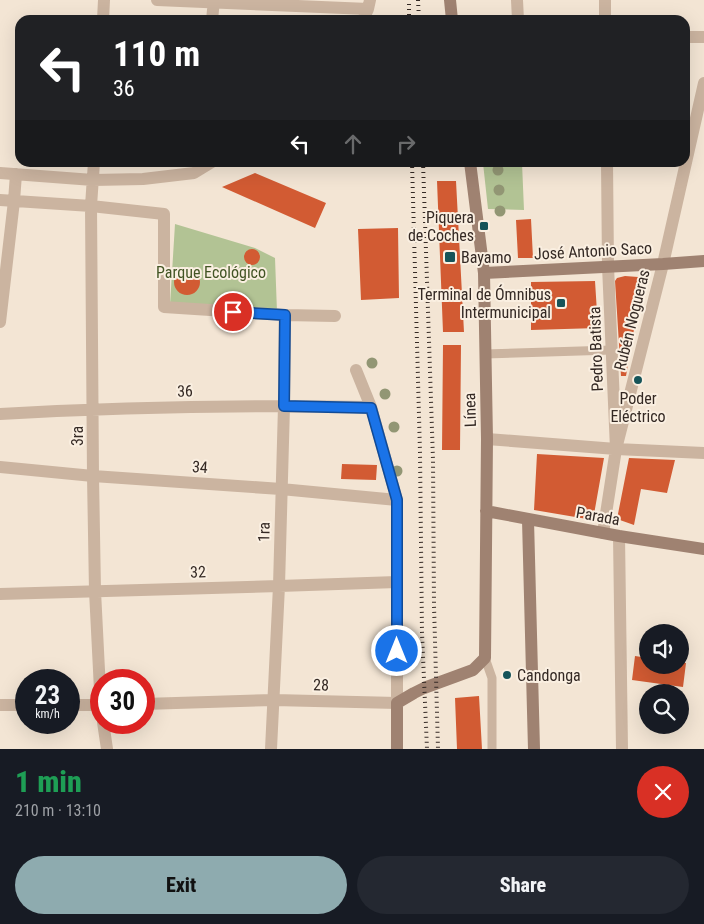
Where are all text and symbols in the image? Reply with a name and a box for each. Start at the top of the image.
text: 110 m [113,34,200,75]
icon: left [30,35,95,100]
text: 36 [113,76,135,101]
icon: left [286,130,314,158]
icon: ahead [339,130,367,158]
icon: right [392,130,420,158]
place label: Piquera de Coches [408,208,474,245]
marker: Piquera de Coches [478,220,490,232]
street label: José Antonio Saco [533,238,653,264]
place label: Bayamo [461,248,512,267]
marker: Bayamo [443,250,457,264]
park label: Parque Ecológico [156,263,266,282]
street label: Rubén Nogueras [610,267,654,373]
place label: Terminal de Ómnibus Intermunicipal [417,284,551,322]
pin [212,291,254,333]
marker: Terminal de Ómnibus Intermunicipal [555,297,567,309]
icon: arrive [219,298,247,326]
street label: Pedro Batista [585,306,607,392]
marker: Poder Eléctrico [632,374,644,386]
street label: 36 [177,381,193,401]
place label: Poder Eléctrico [610,389,666,426]
street label: Línea [460,393,480,427]
street label: 3ra [68,426,87,446]
street label: 34 [191,457,209,477]
street label: Parada [575,503,621,529]
street label: 1ra [254,522,274,542]
street label: 32 [190,562,206,582]
position arrow [370,624,422,676]
map controls [639,624,689,734]
button: sound [639,624,689,674]
place label: Candonga [517,666,581,685]
speed limit sign: 30 [90,669,155,734]
marker: Candonga [501,669,513,681]
street label: 28 [313,675,329,695]
text: 23 [35,681,60,710]
button: search [639,684,689,734]
text: km/h [35,707,60,721]
text: 1 min [15,764,82,799]
button: close [637,766,689,818]
text: 210 m · 13:10 [15,801,101,820]
button: Exit [15,856,347,914]
button: Share [357,856,689,914]

